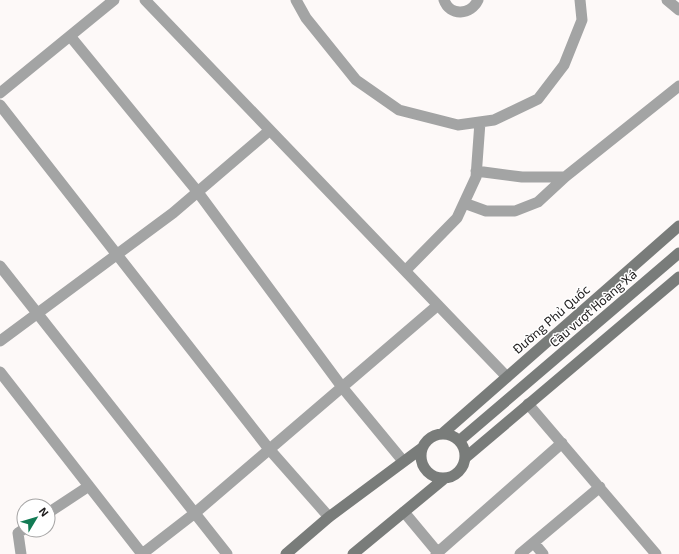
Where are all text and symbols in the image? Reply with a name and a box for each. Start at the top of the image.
street label: Cầu vượt Hoàng Xá [546,266,640,350]
street label: Đường Phủ Quốc [509,281,593,357]
north arrow [16,498,56,538]
text: N [37,504,52,519]

